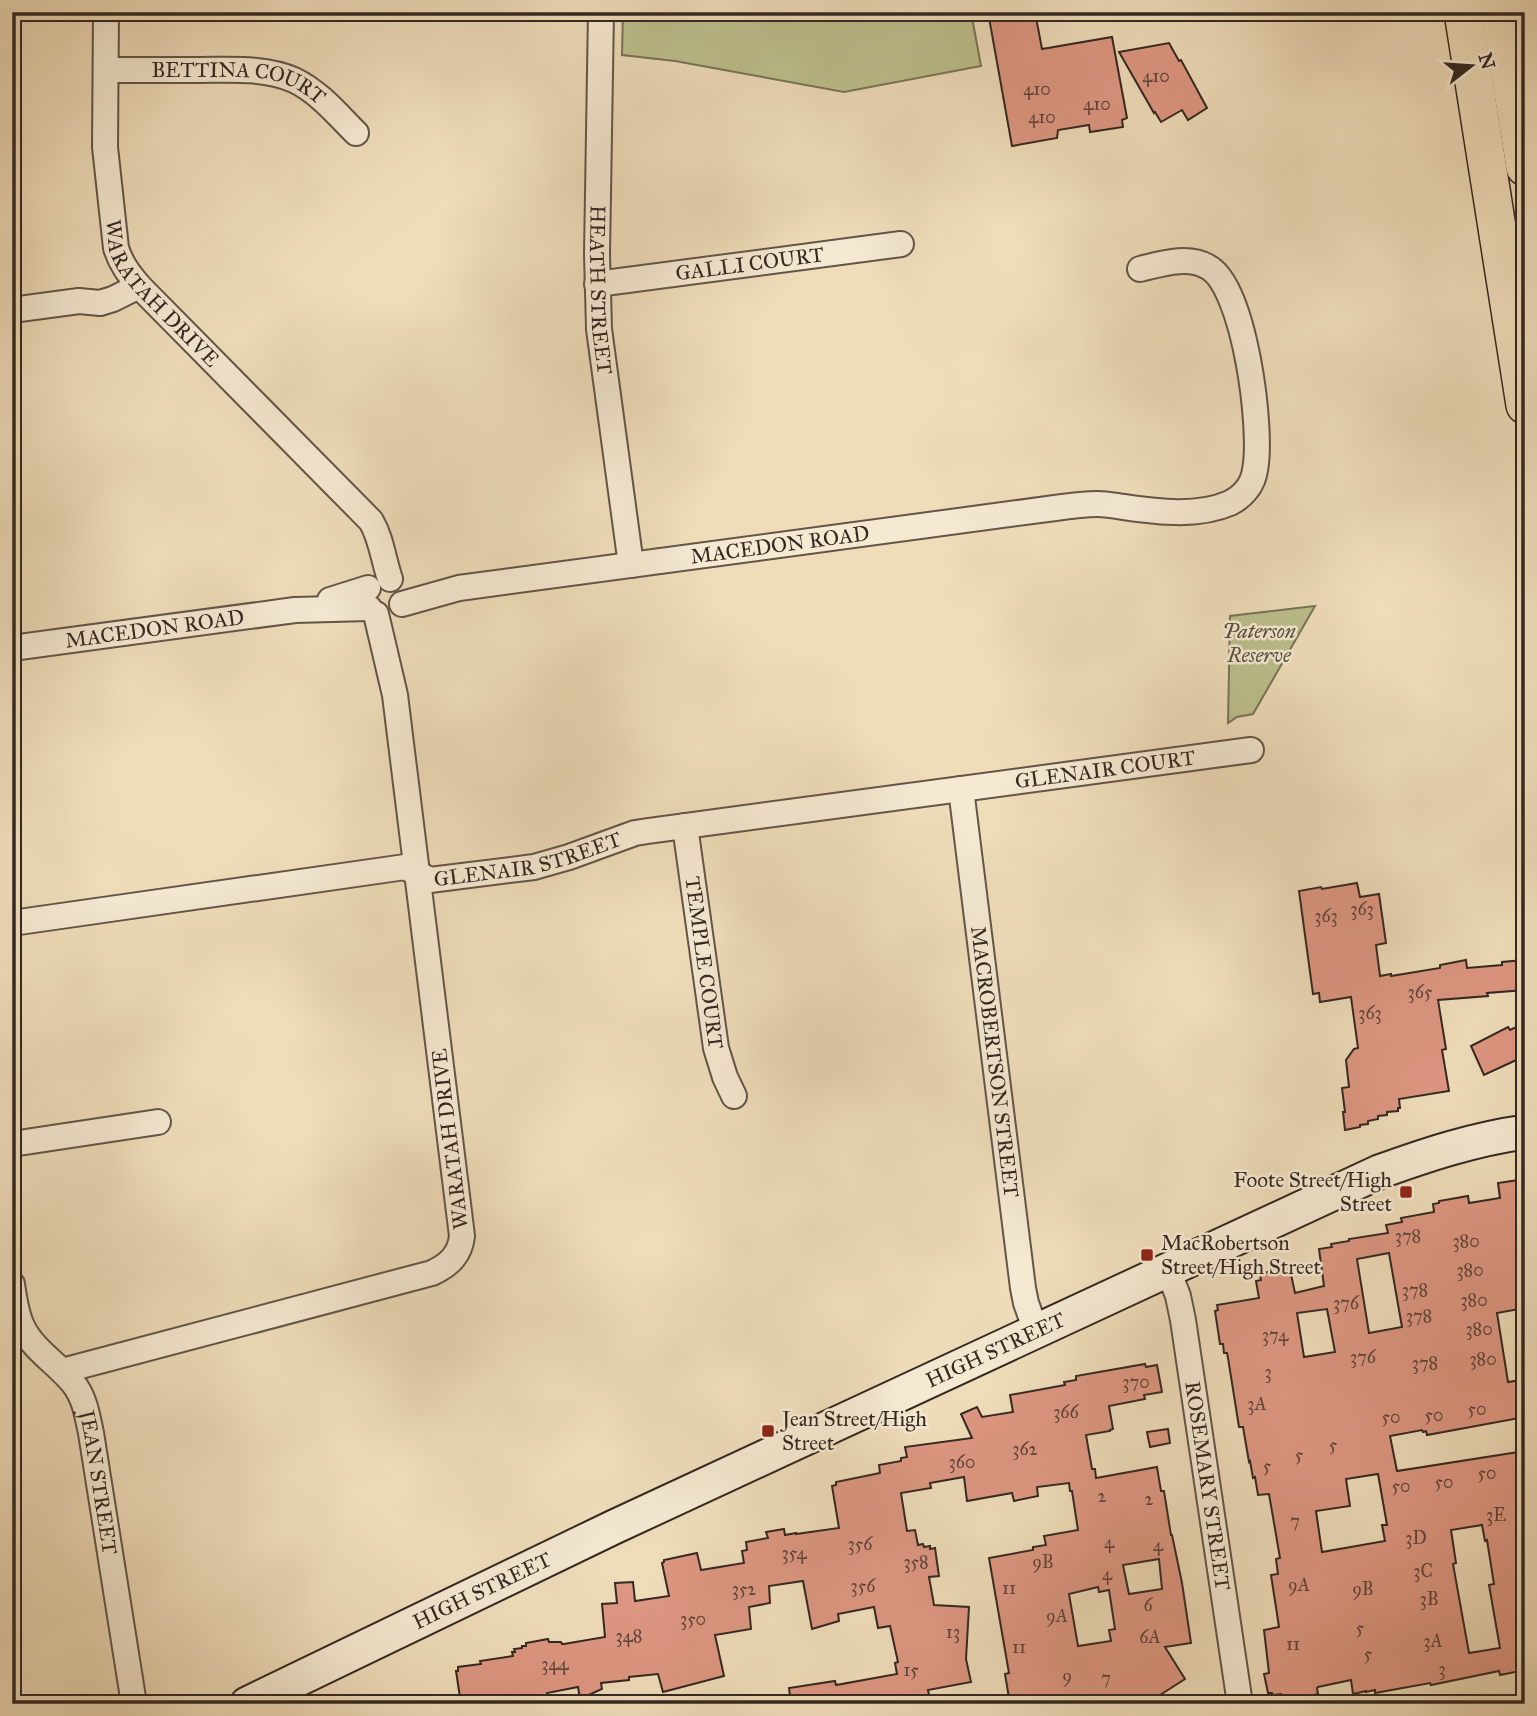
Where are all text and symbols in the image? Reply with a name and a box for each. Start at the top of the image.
north arrow [1436,32,1506,102]
text: N [1473,50,1500,72]
street label: BETTINA COURT [152,57,331,110]
house number: 410 [1142,65,1170,87]
house number: 410 [1023,78,1051,100]
house number: 410 [1083,93,1111,115]
house number: 410 [1028,106,1056,128]
street label: HEATH STREET [584,205,618,376]
street label: WARATAH DRIVE [100,218,225,373]
street label: GALLI COURT [674,241,826,287]
street label: MACEDON ROAD [689,520,871,570]
street label: MACEDON ROAD [64,604,246,654]
park label: Paterson Reserve [1222,618,1296,668]
street label: GLENAIR COURT [1013,745,1197,795]
street label: GLENAIR STREET [432,826,625,892]
street label: TEMPLE COURT [679,875,729,1051]
house number: 363 [1350,898,1374,920]
house number: 363 [1314,905,1338,927]
street label: MACROBERTSON STREET [965,925,1025,1199]
house number: 365 [1408,981,1433,1003]
house number: 363 [1358,1002,1382,1024]
street label: WARATAH DRIVE [426,1047,474,1231]
place label: Foote Street/High Street [1233,1167,1393,1217]
marker: Foote Street/High Street [1398,1184,1414,1200]
house number: 378 [1395,1225,1421,1247]
place label: MacRobertson Street/High Street [1161,1230,1321,1280]
house number: 380 [1452,1230,1480,1252]
marker: MacRobertson Street/High Street [1139,1247,1155,1263]
house number: 380 [1456,1259,1484,1281]
house number: 378 [1402,1279,1428,1301]
house number: 380 [1460,1289,1488,1311]
house number: 376 [1333,1292,1360,1314]
house number: 378 [1406,1305,1432,1327]
street label: HIGH STREET [922,1306,1069,1393]
house number: 380 [1465,1318,1493,1340]
house number: 374 [1262,1324,1289,1346]
house number: 376 [1350,1346,1377,1368]
house number: 380 [1469,1348,1497,1370]
house number: 378 [1412,1352,1438,1374]
house number: 3 [1264,1361,1272,1383]
house number: 370 [1122,1371,1150,1393]
street label: ROSEMARY STREET [1179,1379,1236,1592]
house number: 3A [1247,1393,1267,1415]
house number: 50 [1468,1398,1486,1420]
house number: 366 [1053,1401,1080,1423]
house number: 50 [1425,1404,1443,1426]
street label: JEAN STREET [73,1406,123,1557]
place label: Jean Street/High Street [780,1406,927,1456]
house number: 50 [1382,1406,1400,1428]
marker: Jean Street/High Street [760,1423,776,1439]
house number: 5 [1329,1434,1338,1456]
house number: 362 [1012,1438,1038,1460]
house number: 5 [1295,1444,1304,1466]
house number: 360 [949,1451,975,1473]
house number: 5 [1263,1455,1272,1477]
house number: 50 [1478,1462,1496,1484]
house number: 50 [1435,1471,1453,1493]
house number: 50 [1392,1475,1410,1497]
house number: 2 [1098,1485,1107,1507]
house number: 2 [1145,1488,1154,1510]
house number: 3E [1486,1504,1506,1526]
house number: 7 [1290,1510,1300,1532]
house number: 3D [1405,1527,1427,1549]
house number: 4 [1104,1531,1115,1553]
house number: 356 [848,1533,873,1555]
house number: 4 [1153,1534,1164,1556]
house number: 354 [781,1542,808,1564]
street label: HIGH STREET [409,1546,556,1635]
house number: 358 [903,1551,929,1573]
house number: 9B [1032,1551,1054,1573]
house number: 3C [1413,1560,1433,1582]
house number: 4 [1102,1563,1113,1585]
house number: 9A [1288,1574,1310,1596]
house number: 356 [851,1575,876,1597]
house number: 11 [1002,1577,1016,1599]
house number: 352 [732,1578,756,1600]
house number: 9B [1352,1578,1374,1600]
house number: 3B [1419,1588,1439,1610]
house number: 6 [1143,1594,1153,1616]
house number: 9A [1046,1605,1068,1627]
house number: 350 [680,1608,706,1630]
house number: 5 [1356,1617,1365,1639]
house number: 13 [946,1621,960,1643]
house number: 348 [616,1625,642,1647]
house number: 6A [1139,1626,1161,1648]
house number: 3A [1423,1630,1443,1652]
house number: 11 [1286,1633,1300,1655]
house number: 11 [1012,1636,1026,1658]
house number: 5 [1364,1643,1373,1665]
house number: 344 [541,1653,570,1675]
house number: 3 [1438,1658,1446,1680]
house number: 15 [903,1659,919,1681]
house number: 9 [1062,1665,1072,1687]
house number: 7 [1101,1667,1111,1689]

